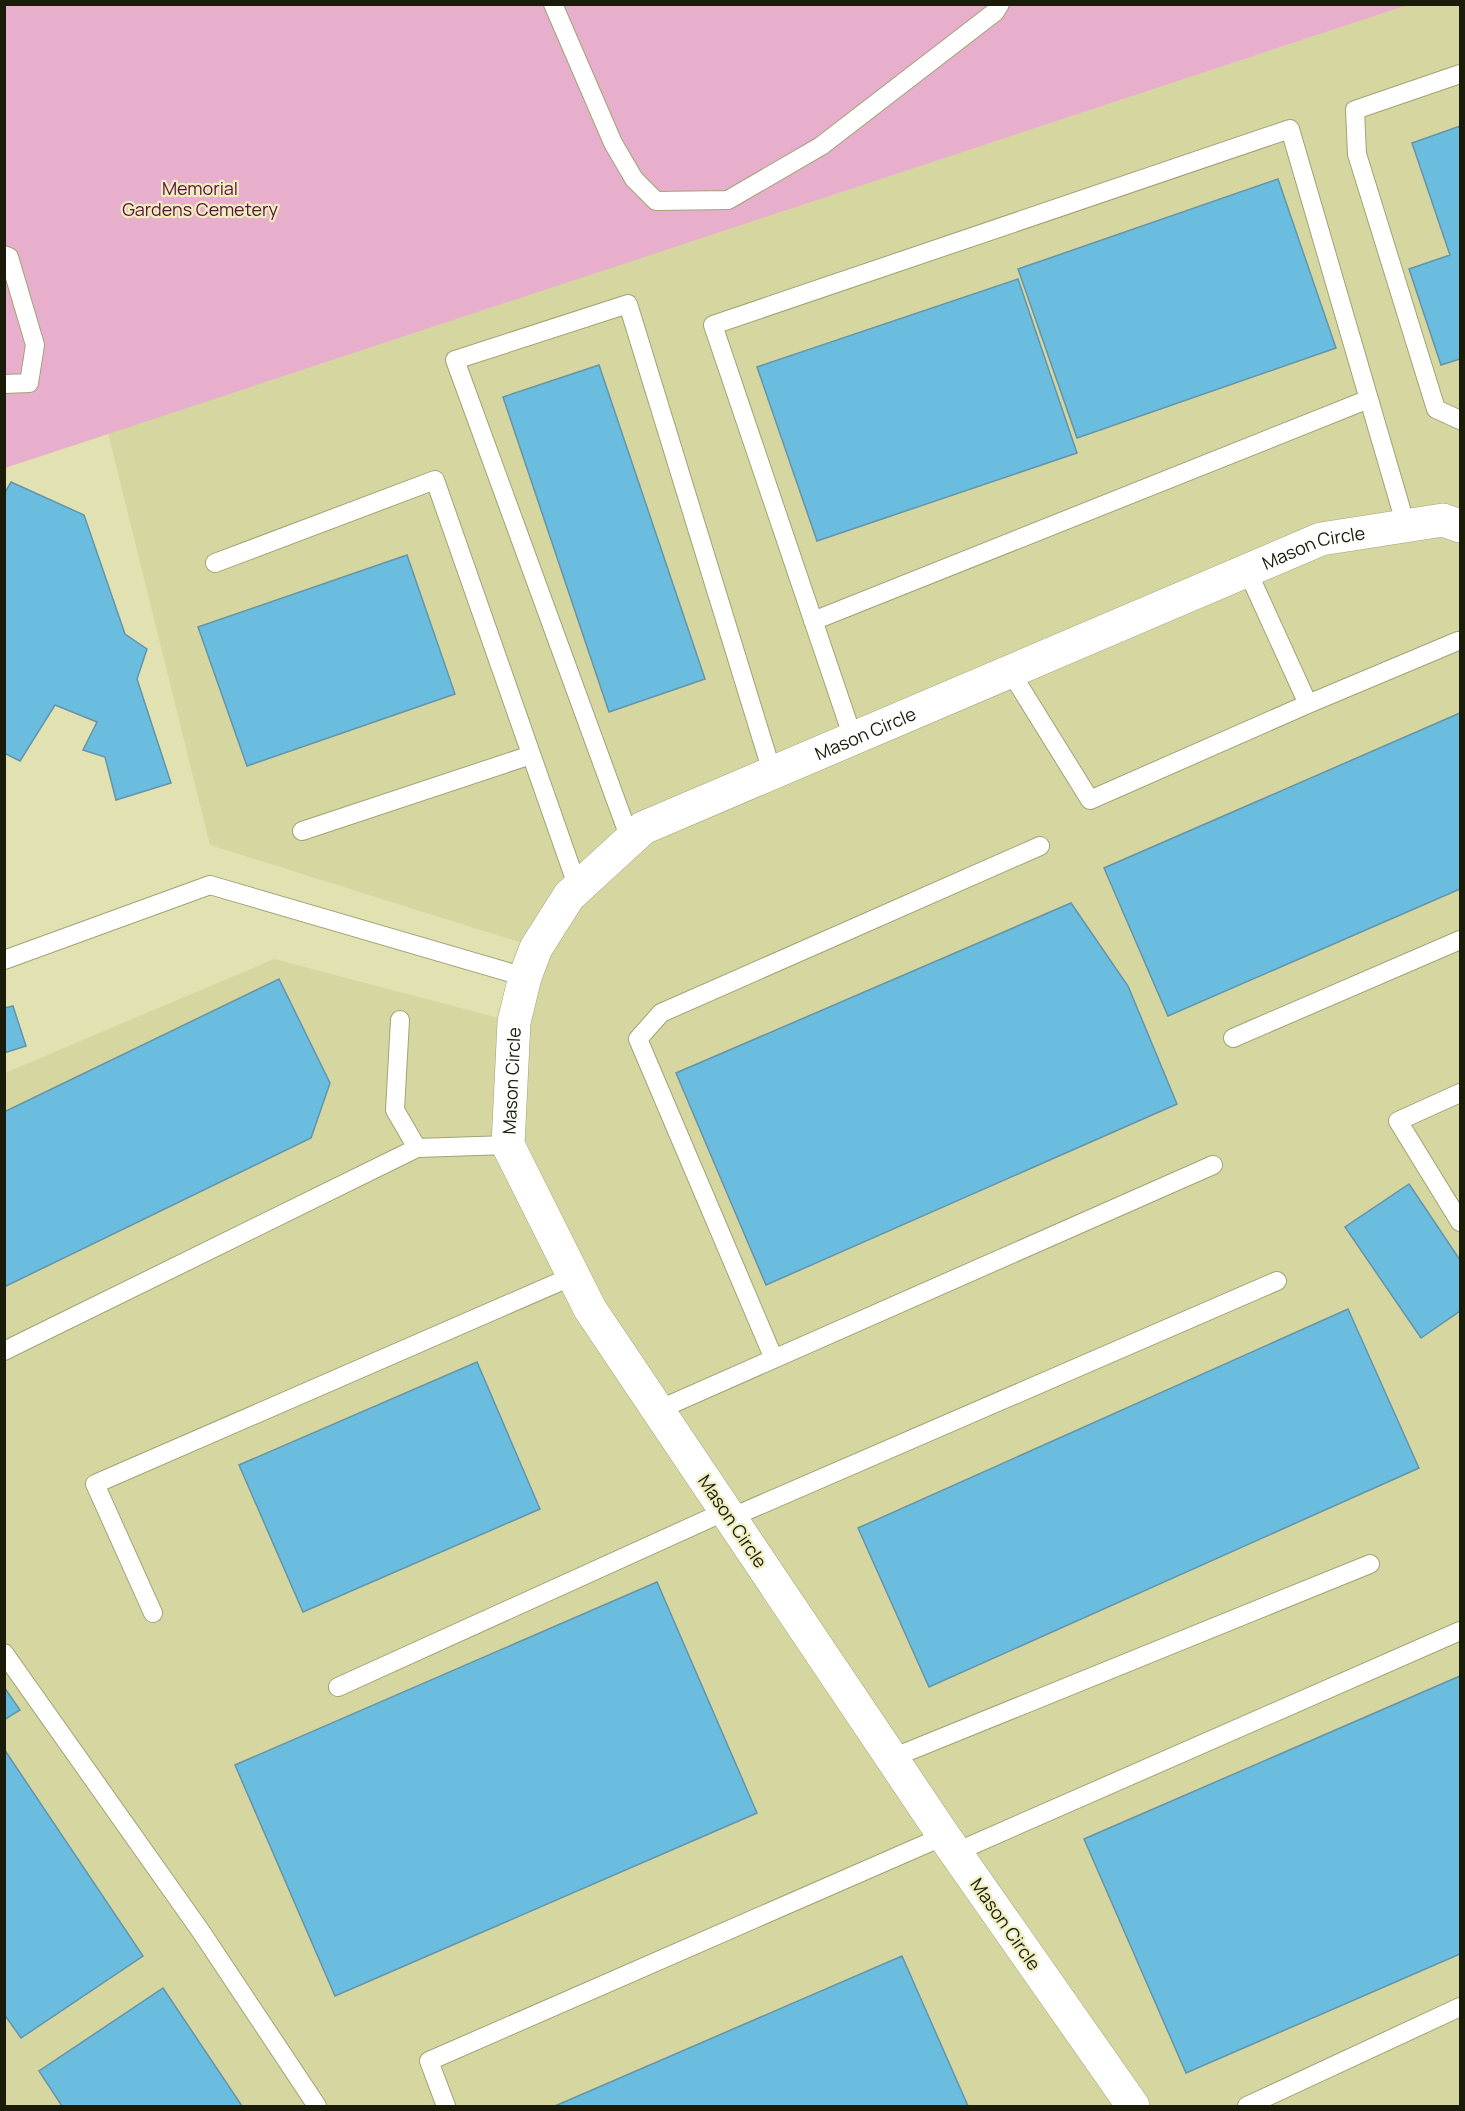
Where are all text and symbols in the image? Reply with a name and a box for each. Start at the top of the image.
park label: Memorial Gardens Cemetery [122,176,278,221]
street label: Mason Circle [1258,520,1367,575]
street label: Mason Circle [811,701,919,765]
street label: Mason Circle [497,1027,526,1135]
street label: Mason Circle [693,1470,773,1572]
street label: Mason Circle [965,1873,1047,1975]

